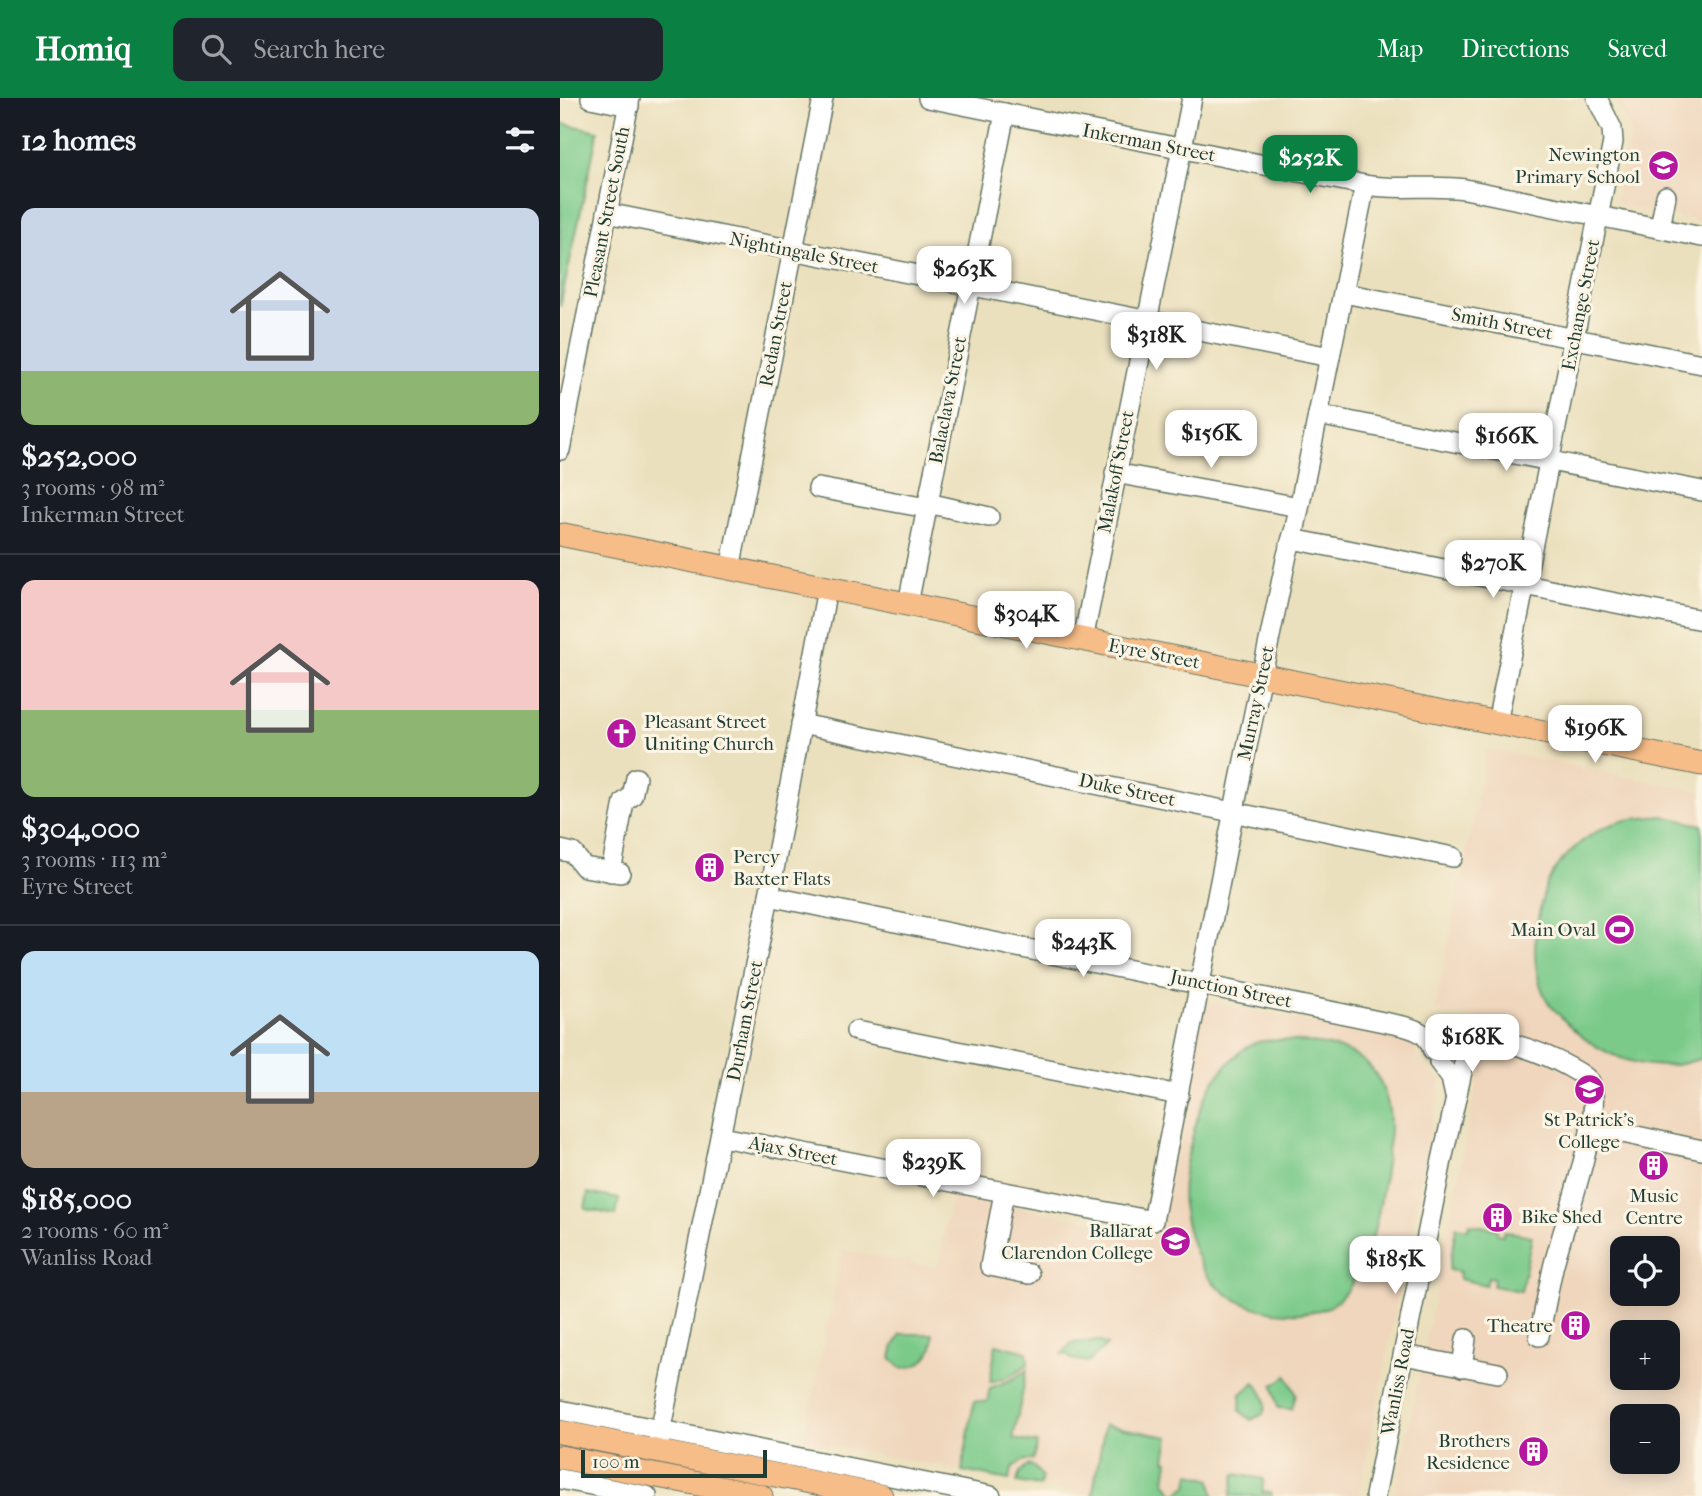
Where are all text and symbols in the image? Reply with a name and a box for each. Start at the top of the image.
search box [173,18,663,81]
text: Homiq [35,30,131,69]
icon: search [197,30,235,68]
text: Search here [253,34,385,65]
text: Map [1377,35,1423,63]
text: Directions [1461,35,1569,63]
text: Saved [1607,35,1667,63]
street label: Inkerman Street [1081,119,1218,167]
icon: filters [501,121,539,159]
text: 12 homes [21,123,136,158]
street label: Pleasant Street South [580,124,634,299]
pin: $252K [1261,136,1359,195]
text: $252K [1279,144,1341,171]
place label: Newington Primary School [1515,144,1640,188]
school or university icon: Newington Primary School [1646,149,1680,183]
street label: Nightingale Street [728,228,881,278]
street label: Exchange Street [1557,237,1605,373]
pin: $263K [915,246,1013,306]
icon: home [217,253,343,379]
text: $263K [932,255,996,282]
street label: Redan Street [755,279,797,389]
street label: Smith Street [1449,303,1555,345]
pin: $318K [1107,313,1205,372]
text: $318K [1127,321,1185,348]
street label: Balaclava Street [925,334,971,466]
street label: Malakoff Street [1093,408,1139,535]
pin: $156K [1162,410,1260,470]
pin: $166K [1457,414,1555,473]
text: $156K [1181,419,1241,446]
text: $166K [1475,422,1537,449]
text: $252,000 [21,439,137,474]
text: 3 rooms · 98 m² [21,474,165,501]
text: Inkerman Street [21,501,185,528]
pin: $270K [1444,540,1542,600]
text: $270K [1461,549,1525,576]
pin: $304K [977,592,1075,651]
text: $304K [994,600,1058,627]
icon: home [217,625,343,751]
street label: Eyre Street [1106,634,1202,674]
street label: Murray Street [1233,643,1279,762]
pin: $196K [1546,706,1644,765]
place label: Pleasant Street Uniting Church [644,711,774,755]
text: $196K [1564,714,1626,741]
church icon: Pleasant Street Uniting Church [604,716,638,750]
street label: Duke Street [1077,769,1178,811]
text: $304,000 [21,811,140,846]
text: 3 rooms · 113 m² [21,846,167,873]
place label: Percy Baxter Flats [733,846,831,890]
building icon: Percy Baxter Flats [693,851,727,885]
text: Eyre Street [21,873,134,900]
sports icon: Main Oval [1602,913,1636,947]
place label: Main Oval [1511,919,1596,941]
pin: $243K [1034,920,1132,979]
text: $243K [1051,928,1115,955]
street label: Durham Street [722,958,768,1083]
street label: Junction Street [1166,965,1294,1013]
icon: home [217,996,343,1122]
pin: $168K [1423,1014,1521,1074]
text: $168K [1441,1023,1503,1050]
school or university icon: St Patrick's College [1572,1072,1606,1106]
place label: St Patrick's College [1544,1109,1634,1153]
street label: Ajax Street [746,1131,840,1170]
pin: $239K [884,1140,982,1199]
text: $239K [902,1148,964,1175]
building icon: Music Centre [1637,1148,1671,1182]
text: $185,000 [21,1182,132,1217]
place label: Music Centre [1625,1185,1683,1229]
building icon: Bike Shed [1481,1200,1515,1234]
place label: Bike Shed [1521,1206,1603,1228]
text: 2 rooms · 60 m² [21,1217,168,1244]
place label: Ballarat Clarendon College [1001,1220,1153,1264]
school or university icon: Ballarat Clarendon College [1159,1225,1193,1259]
pin: $185K [1346,1236,1444,1296]
map controls [1610,1236,1680,1474]
button: locate [1610,1236,1680,1306]
text: Wanliss Road [21,1244,152,1271]
text: $185K [1365,1245,1425,1272]
building icon: Theatre [1559,1309,1593,1343]
place label: Theatre [1487,1315,1553,1337]
button: + [1610,1320,1680,1390]
street label: Wanliss Road [1377,1326,1419,1438]
button: − [1610,1404,1680,1474]
place label: Brothers Residence [1426,1430,1510,1474]
building icon: Brothers Residence [1516,1435,1550,1469]
scale bar [581,1447,766,1479]
text: 100 m [592,1451,640,1473]

